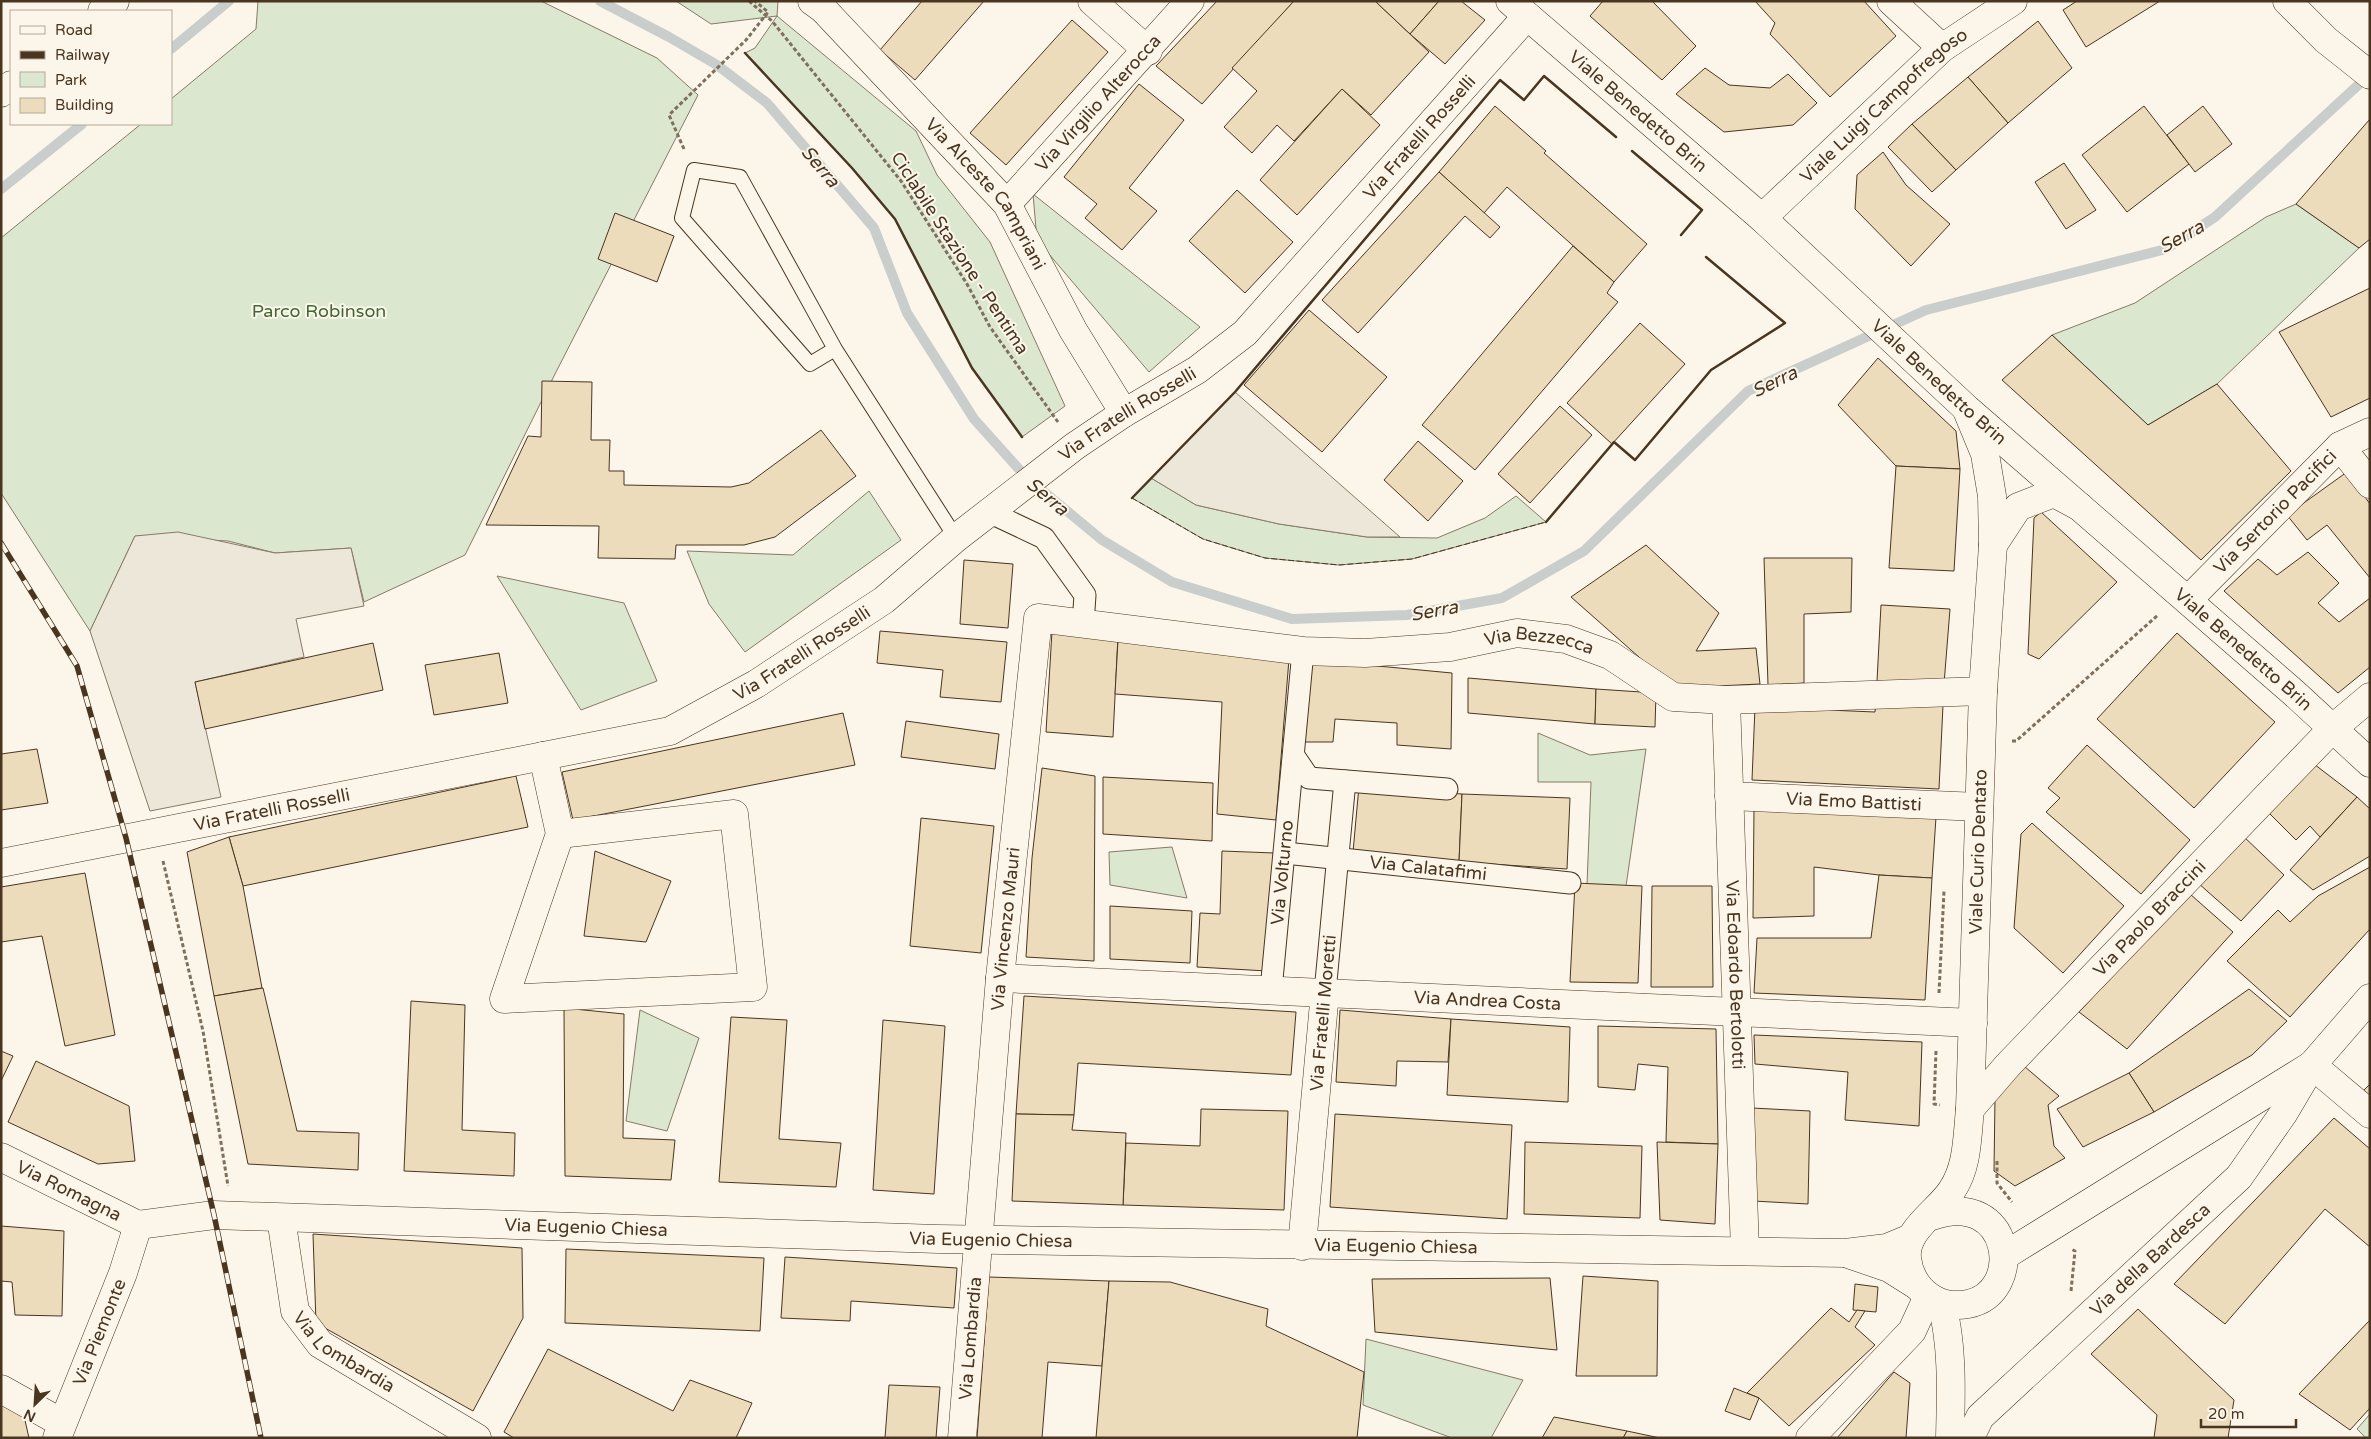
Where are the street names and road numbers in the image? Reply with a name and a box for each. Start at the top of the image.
street label: Viale Luigi Campofregoso [1795,23,1972,187]
street label: Via Virgilio Alterocca [1031,30,1166,176]
street label: Viale Benedetto Brin [1564,46,1712,177]
street label: Via Fratelli Rosselli [1358,71,1480,204]
street label: Via Alceste Campriani [921,113,1050,274]
street label: Ciclabile Stazione - Pentima [886,148,1034,358]
street label: Viale Benedetto Brin [1867,315,2011,449]
street label: Via Fratelli Rosselli [1054,362,1200,466]
street label: Via Sertorio Pacifici [2209,445,2341,579]
street label: Viale Benedetto Brin [2170,583,2317,715]
street label: Via Fratelli Rosselli [729,601,874,705]
street label: Via Bezzecca [1482,622,1597,659]
street label: Viale Curio Dentato [1964,769,1992,935]
street label: Via Fratelli Rosselli [192,783,352,836]
street label: Via Emo Battisti [1786,788,1922,815]
street label: Via Volturno [1266,819,1298,926]
street label: Via Vincenzo Mauri [986,846,1025,1012]
street label: Via Calatafimi [1368,851,1488,885]
street label: Via Paolo Braccini [2089,856,2211,981]
street label: Via Edoardo Bertolotti [1721,880,1750,1070]
street label: Via Fratelli Moretti [1305,934,1341,1092]
street label: Via Andrea Costa [1413,986,1562,1015]
street label: Via Romagna [13,1155,125,1226]
street label: Via della Bardesca [2085,1198,2215,1321]
street label: Via Eugenio Chiesa [504,1214,668,1241]
street label: Via Eugenio Chiesa [909,1227,1073,1252]
street label: Via Eugenio Chiesa [1314,1234,1478,1258]
street label: Via Piemonte [68,1275,131,1389]
street label: Via Lombardia [954,1276,986,1401]
street label: Via Lombardia [288,1307,399,1397]

